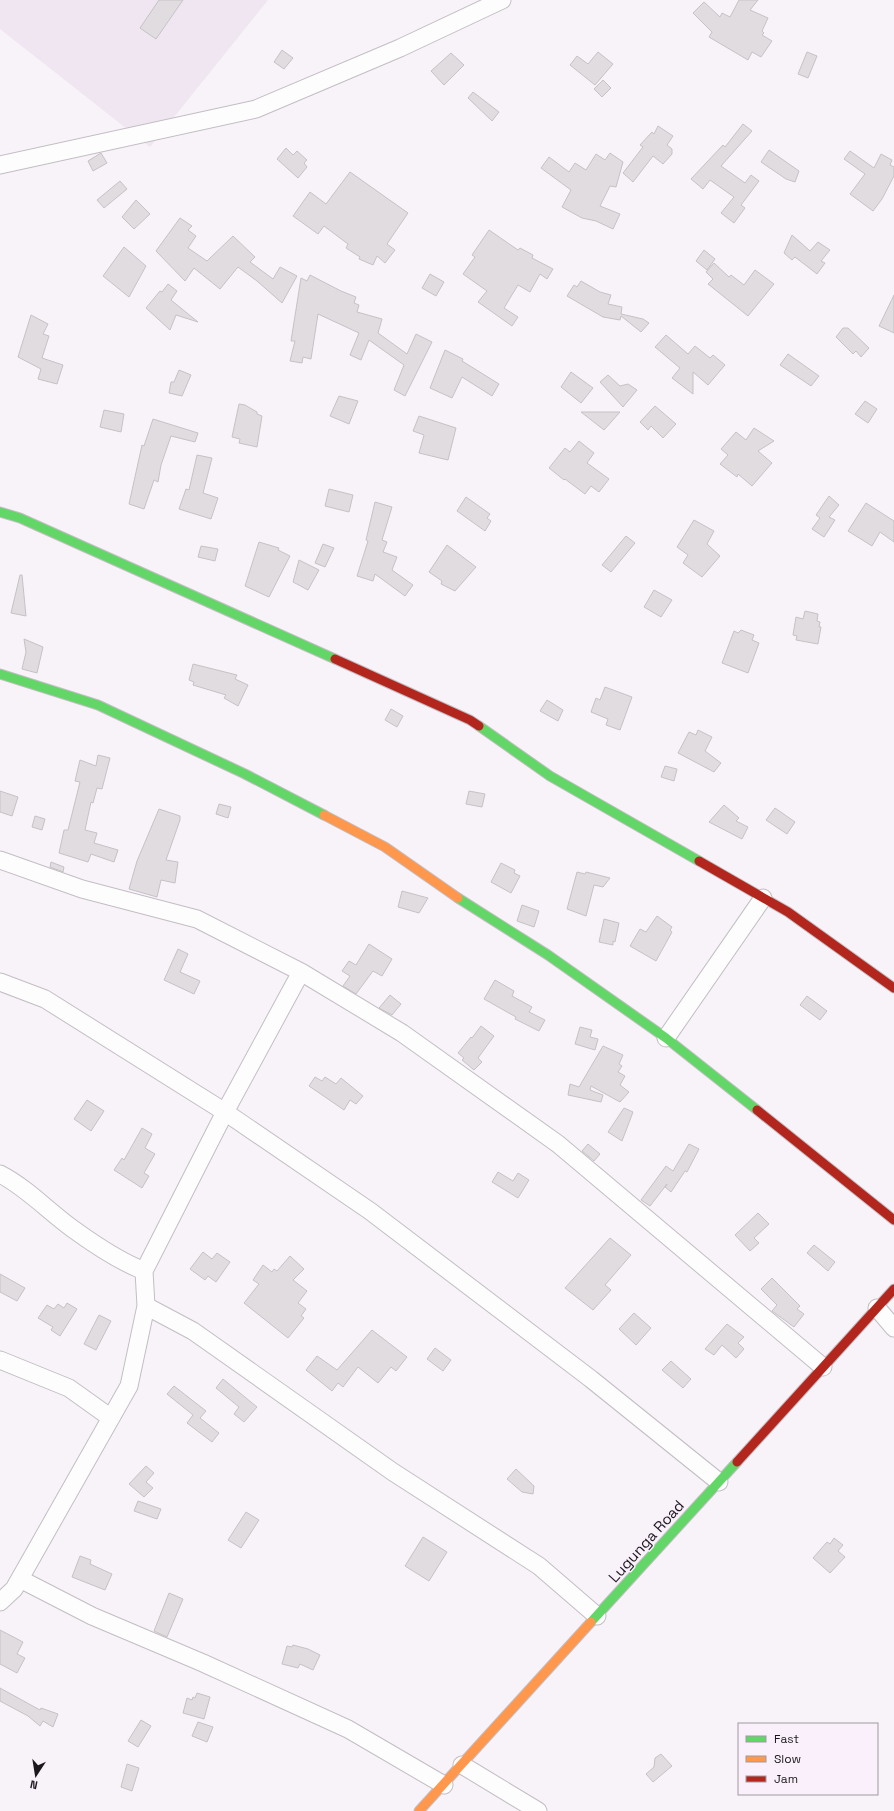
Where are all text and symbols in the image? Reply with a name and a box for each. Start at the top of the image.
street label: Lugunga Road [604,1496,688,1586]
legend [738,1723,878,1795]
text: Fast [774,1731,799,1747]
text: Slow [774,1751,801,1767]
north arrow [16,1755,56,1795]
text: Jam [774,1771,798,1787]
text: N [29,1777,39,1792]

